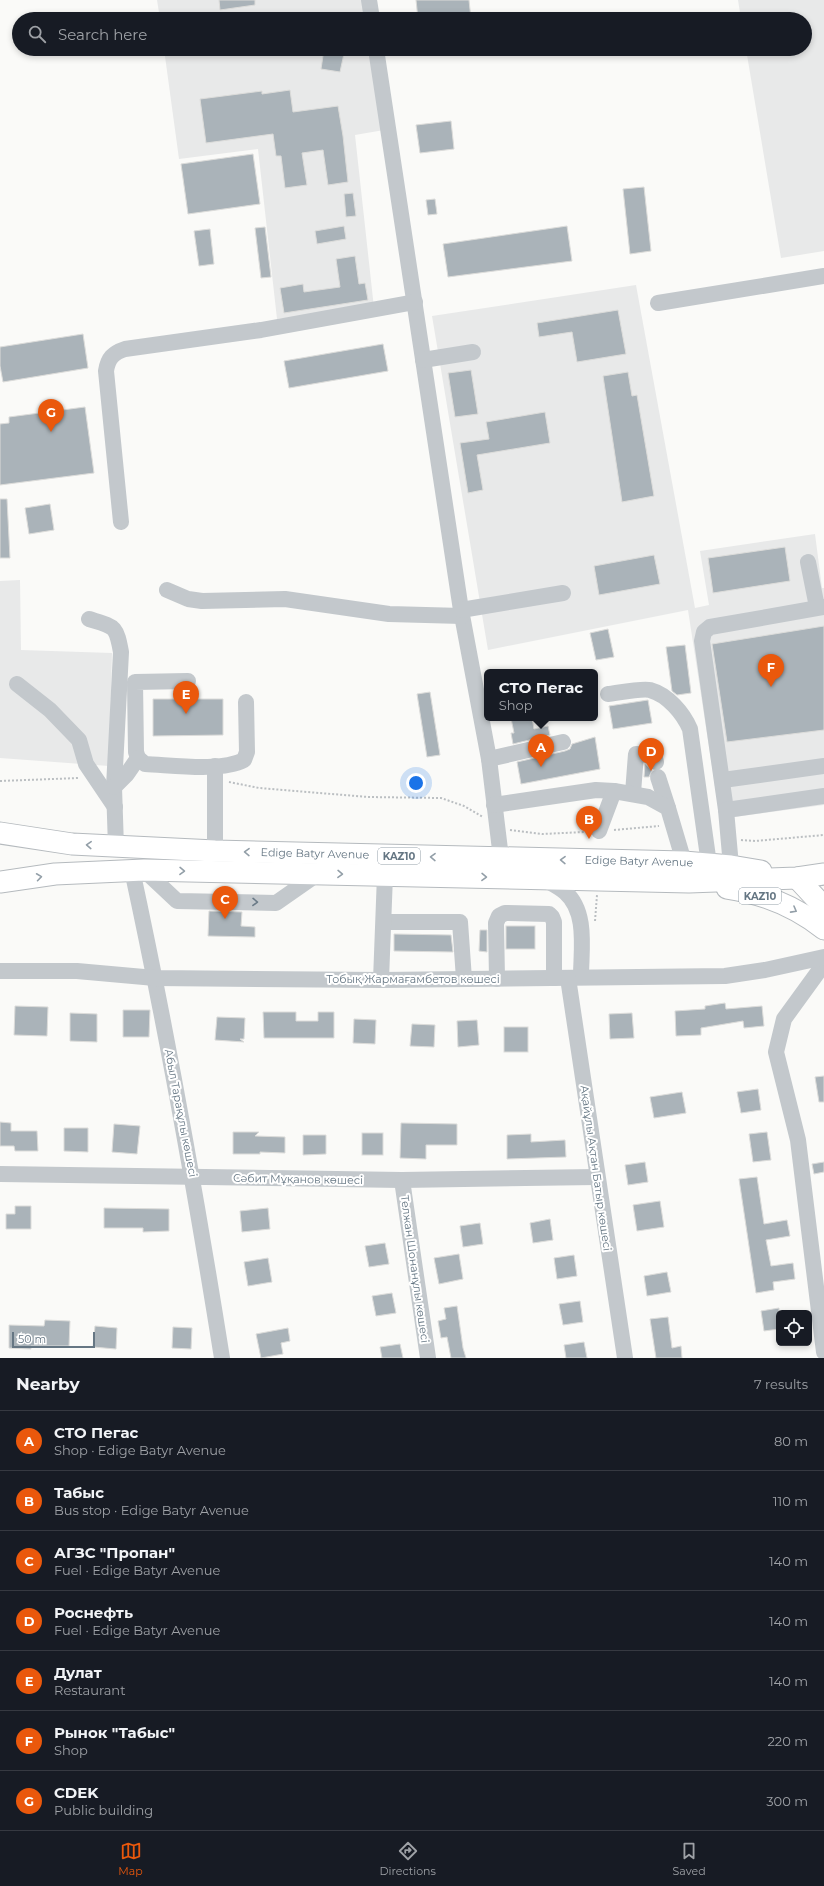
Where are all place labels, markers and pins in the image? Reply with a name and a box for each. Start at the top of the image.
pin: G [38,399,64,432]
pin: F [758,654,784,687]
pin: E [173,681,199,714]
pin: A [528,734,554,767]
pin: D [638,738,664,771]
pin: B [576,806,602,839]
pin: C [212,886,238,919]

